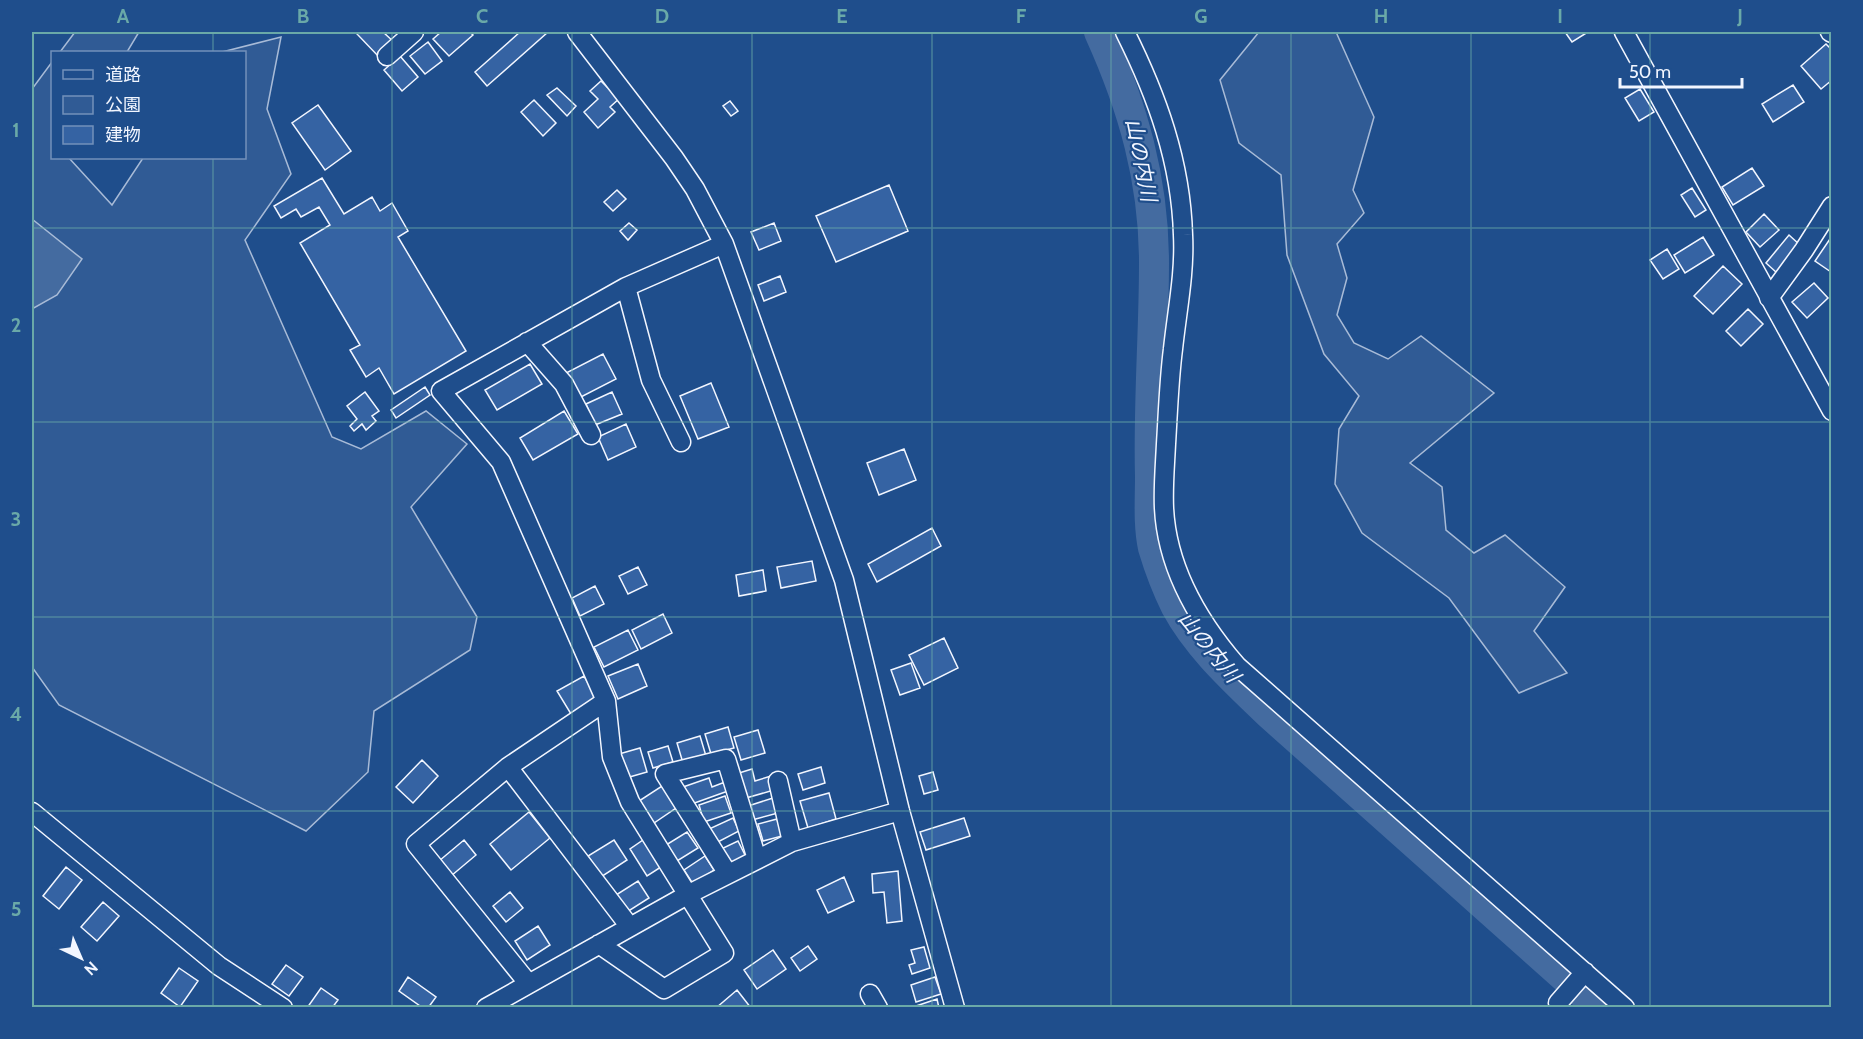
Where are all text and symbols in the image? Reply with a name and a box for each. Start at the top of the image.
text: A [117,4,130,28]
text: B [297,4,309,28]
text: C [476,4,488,28]
text: D [655,4,669,28]
text: E [836,4,848,28]
text: F [1016,4,1027,28]
text: G [1194,4,1208,28]
text: H [1374,4,1388,28]
text: I [1557,4,1563,28]
text: J [1736,4,1743,28]
legend [51,51,246,159]
scale bar [1620,51,1742,89]
text: 50 m [1629,61,1671,83]
text: 道路 [105,64,141,86]
text: 公園 [105,94,141,116]
water label: 山の内川 [1121,116,1162,205]
text: 1 [12,118,20,142]
text: 建物 [105,124,141,146]
text: 2 [11,313,21,337]
text: 3 [11,507,21,531]
water label: 山の内川 [1173,606,1247,689]
text: 4 [10,702,22,726]
text: 5 [11,897,21,921]
north arrow [51,928,111,988]
text: N [80,958,102,979]

